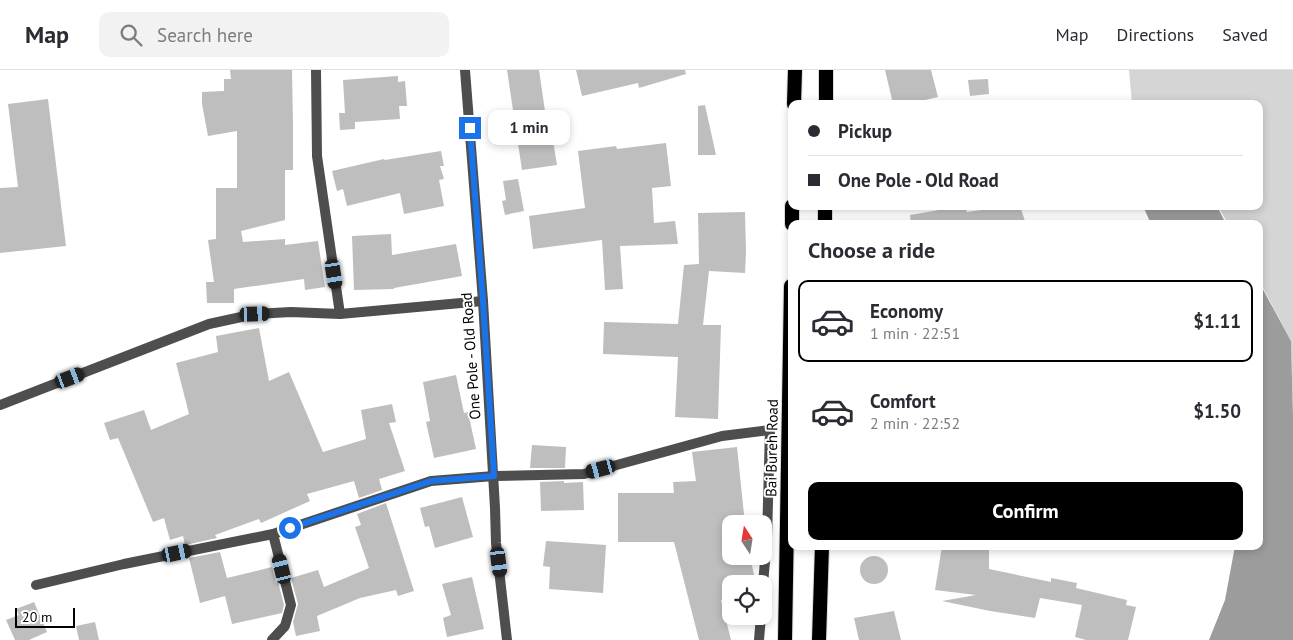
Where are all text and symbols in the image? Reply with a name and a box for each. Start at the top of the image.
search box [99,12,449,57]
text: Map [25,19,69,50]
icon: search [117,21,145,49]
text: Search here [157,23,253,47]
text: Map [1056,23,1088,46]
text: Directions [1116,23,1194,46]
text: Saved [1222,23,1268,46]
callout: 1 min [488,110,570,146]
route end [459,117,481,139]
text: 1 min [509,117,549,137]
text: Pickup [838,119,892,143]
text: One Pole - Old Road [838,168,999,192]
text: Choose a ride [808,236,935,264]
car [324,258,343,290]
street label: One Pole - Old Road [457,292,484,420]
icon: car [810,299,855,344]
text: Economy [870,299,943,323]
car [239,306,270,322]
text: $1.11 [1193,309,1241,333]
text: 1 min · 22:51 [870,323,960,343]
car [53,366,86,390]
icon: car [810,389,855,434]
text: Comfort [870,389,936,413]
street label: Bai Bureh Road [761,399,782,497]
text: $1.50 [1193,399,1241,423]
text: 2 min · 22:52 [870,413,960,433]
car [584,458,617,480]
button: Confirm [808,482,1243,540]
north arrow [722,515,772,565]
map controls [722,515,772,625]
route start [279,517,301,539]
car [160,543,193,563]
car [489,546,508,578]
car [271,553,292,585]
button: locate [722,575,772,625]
scale bar [15,605,75,628]
text: 20 m [22,608,52,626]

